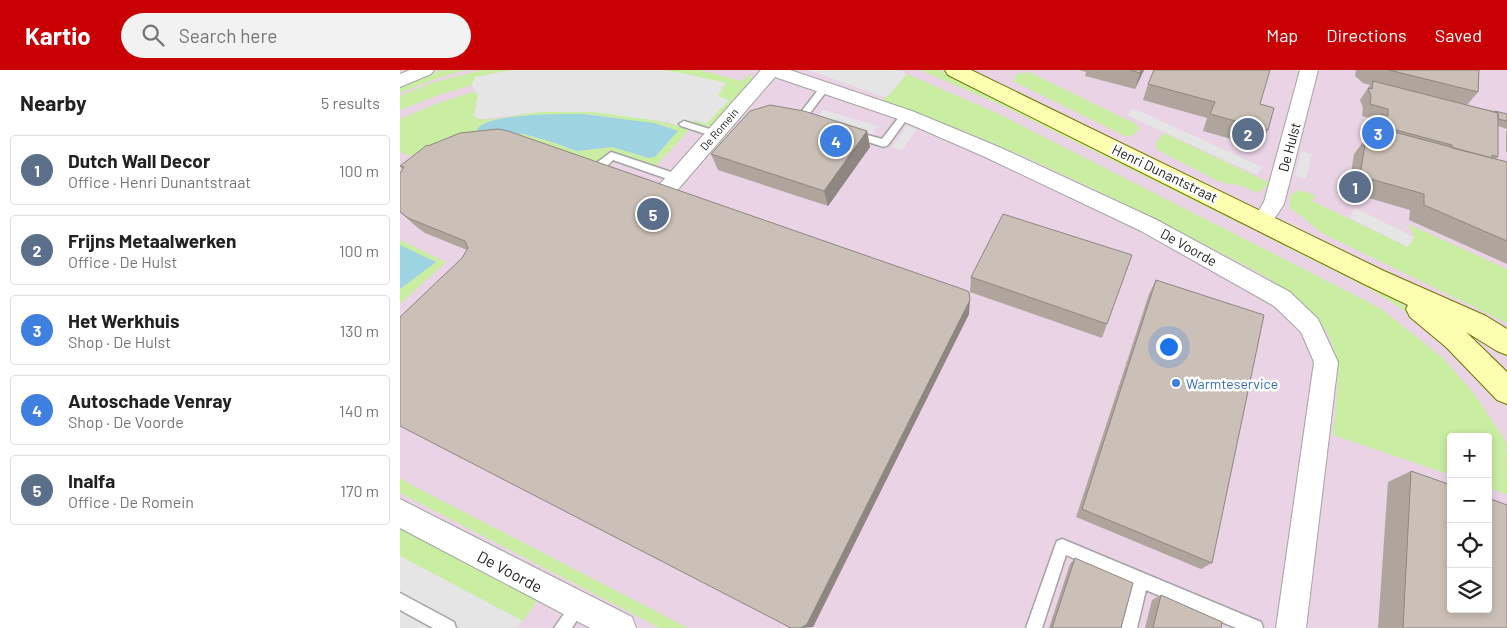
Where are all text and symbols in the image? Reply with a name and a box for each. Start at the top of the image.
search box [121,13,471,58]
text: Kartio [25,21,91,50]
icon: search [139,21,167,49]
text: Search here [179,24,277,47]
text: Map [1266,24,1298,46]
text: Directions [1326,24,1407,46]
text: Saved [1435,24,1482,46]
text: Nearby [20,90,86,115]
text: 5 results [321,93,380,112]
street label: De Romein [697,105,741,153]
pin: 3 [1362,114,1394,152]
pin: 2 [1232,115,1264,153]
street label: De Hulst [1274,120,1304,174]
pin: 4 [820,122,852,160]
street label: Henri Dunantstraat [1110,140,1220,206]
text: Dutch Wall Decor [68,149,210,172]
text: 1 [34,161,40,180]
text: 100 m [339,161,379,180]
pin: 1 [1339,168,1371,206]
text: Office · Henri Dunantstraat [68,172,251,191]
pin: 5 [637,195,669,233]
street label: De Voorde [1158,225,1220,269]
text: Frijns Metaalwerken [68,229,236,252]
text: 2 [33,241,41,260]
text: 100 m [339,241,379,260]
text: Office · De Hulst [68,252,177,271]
text: Het Werkhuis [68,309,180,332]
text: 3 [33,321,41,340]
text: 130 m [340,321,379,340]
text: Shop · De Hulst [68,332,171,351]
your location [1156,334,1182,360]
place label: Warmteservice [1186,375,1278,392]
marker: Warmteservice [1170,377,1182,389]
text: Autoschade Venray [68,389,232,412]
text: 4 [32,401,42,420]
text: 140 m [339,401,379,420]
text: Shop · De Voorde [68,412,184,431]
map controls [1447,433,1492,613]
button: + [1447,433,1492,478]
text: Inalfa [68,469,115,492]
button: − [1447,478,1492,523]
text: 5 [33,481,41,500]
text: 170 m [340,481,379,500]
text: Office · De Romein [68,492,194,511]
button: locate [1447,523,1492,568]
street label: De Voorde [474,546,546,596]
button: layers [1447,568,1492,613]

